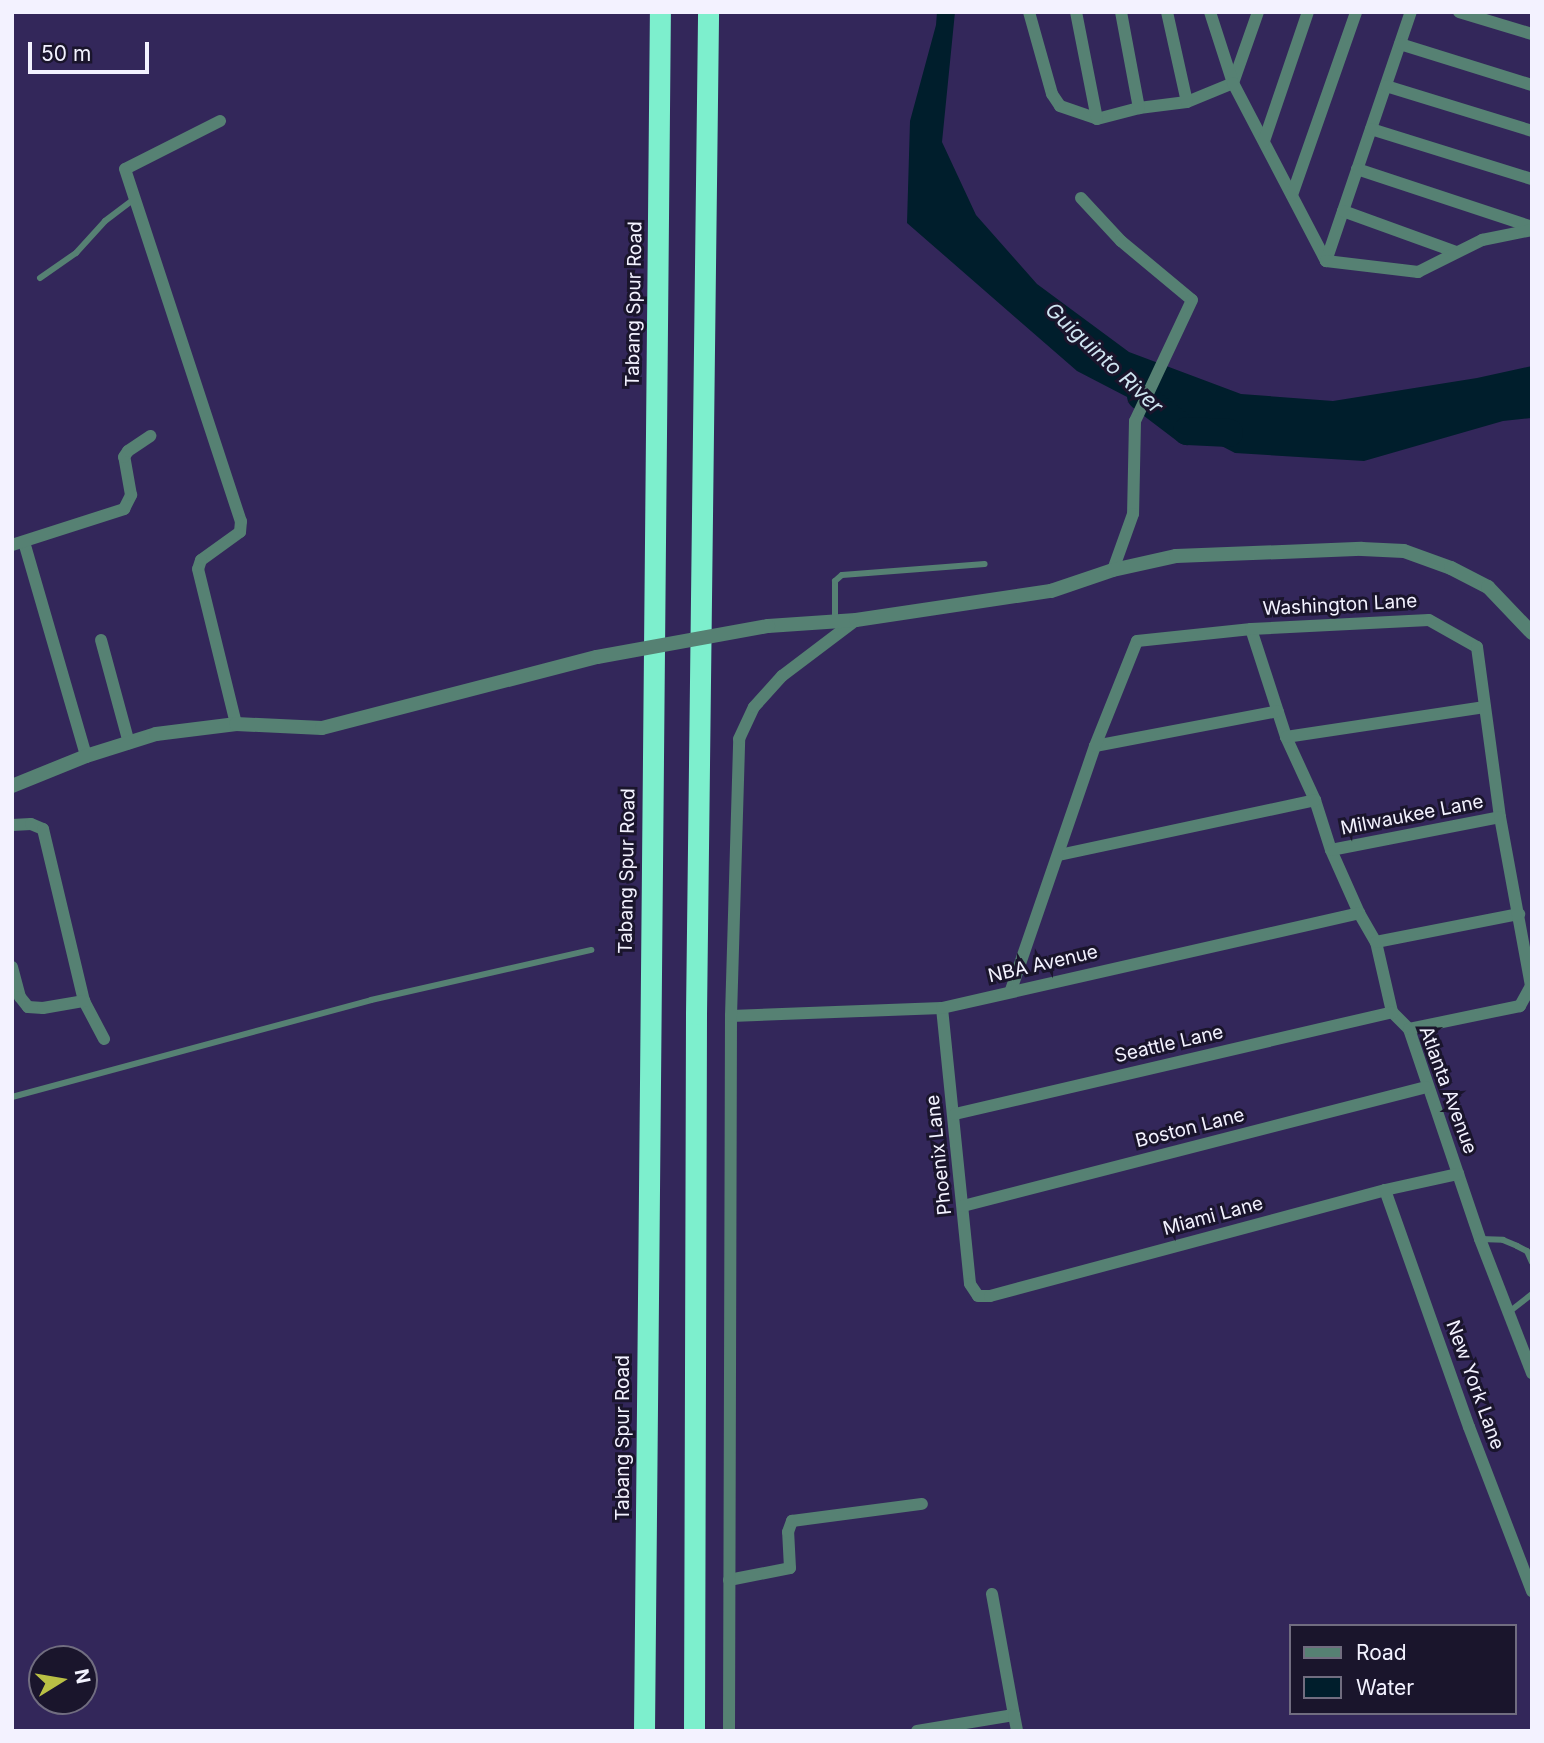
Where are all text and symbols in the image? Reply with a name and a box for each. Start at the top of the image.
scale bar [32,28,152,72]
text: 50 m [41,41,91,66]
street label: Tabang Spur Road [621,221,647,387]
water label: Guiguinto River [1040,297,1168,419]
street label: Washington Lane [1262,590,1418,620]
street label: Tabang Spur Road [614,788,640,954]
street label: Milwaukee Lane [1339,790,1485,840]
street label: NBA Avenue [986,940,1100,988]
street label: Seattle Lane [1112,1020,1226,1068]
street label: Atlanta Avenue [1414,1023,1482,1157]
street label: Phoenix Lane [921,1094,957,1216]
street label: Boston Lane [1133,1103,1247,1153]
street label: Miami Lane [1160,1192,1266,1240]
street label: New York Lane [1441,1317,1509,1453]
street label: Tabang Spur Road [612,1355,634,1521]
legend [1288,1624,1516,1715]
text: Road [1356,1640,1407,1665]
north arrow [28,1645,98,1715]
text: N [69,1667,95,1686]
text: Water [1356,1675,1414,1700]

